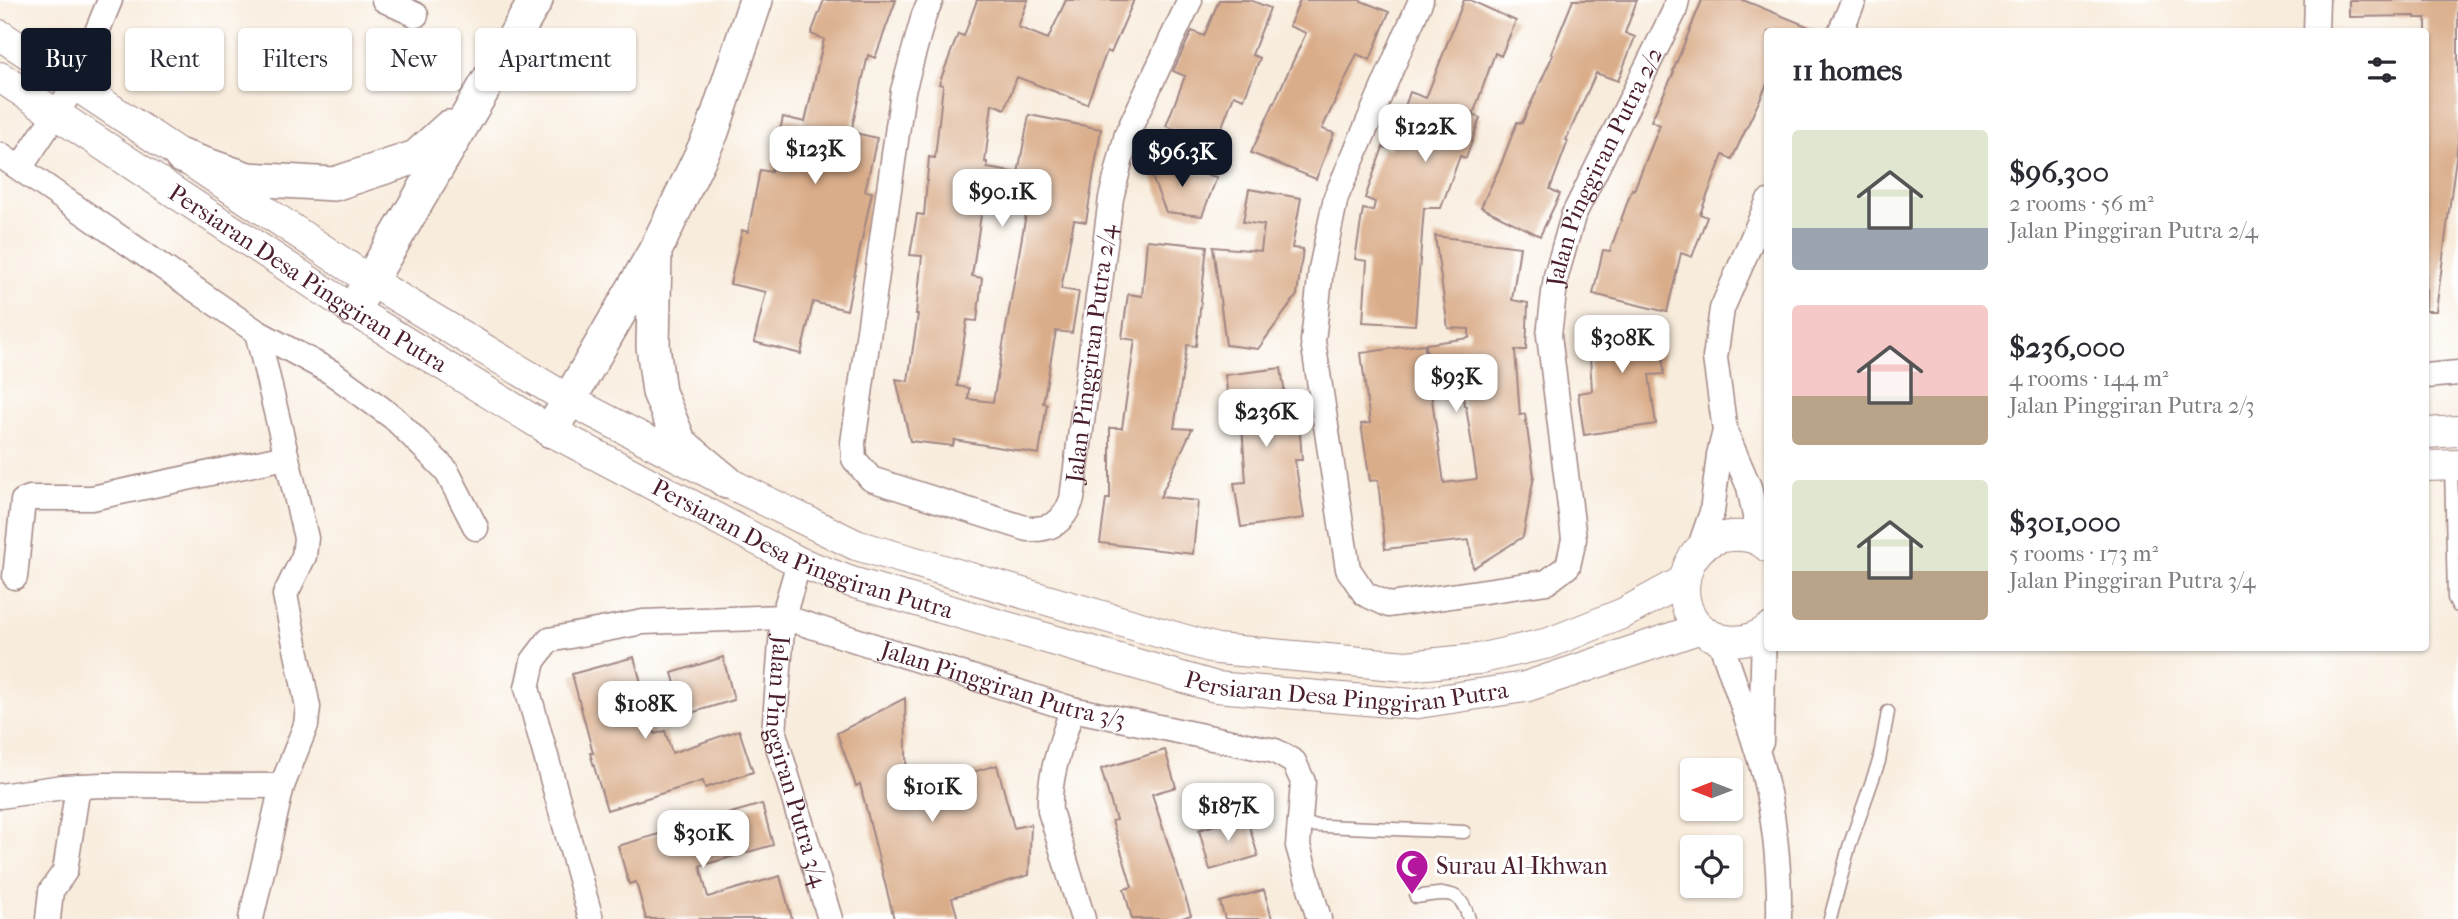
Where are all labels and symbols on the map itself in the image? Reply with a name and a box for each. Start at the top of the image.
street label: Jalan Pinggiran Putra 2/2 [1541,43,1668,290]
pin: $122K [1376,104,1474,164]
pin: $123K [766,127,864,186]
pin: $96.3K [1125,130,1239,189]
pin: $90.1K [945,170,1059,229]
street label: Persiaran Desa Pinggiran Putra [164,178,453,379]
street label: Jalan Pinggiran Putra 2/4 [1060,222,1122,486]
pin: $308K [1573,316,1671,375]
pin: $93K [1415,354,1497,414]
pin: $236K [1217,390,1315,449]
street label: Persiaran Desa Pinggiran Putra [647,473,957,625]
street label: Jalan Pinggiran Putra 3/4 [759,633,834,891]
street label: Jalan Pinggiran Putra 3/3 [875,634,1128,734]
street label: Persiaran Desa Pinggiran Putra [1182,665,1511,718]
pin: $108K [596,682,694,741]
north arrow [1680,758,1743,821]
pin: $101K [883,764,981,824]
pin: $187K [1179,784,1277,843]
pin: $301K [654,810,752,870]
mosque icon: Surau Al-Ikhwan [1393,847,1431,896]
place label: Surau Al-Ikhwan [1436,852,1608,880]

